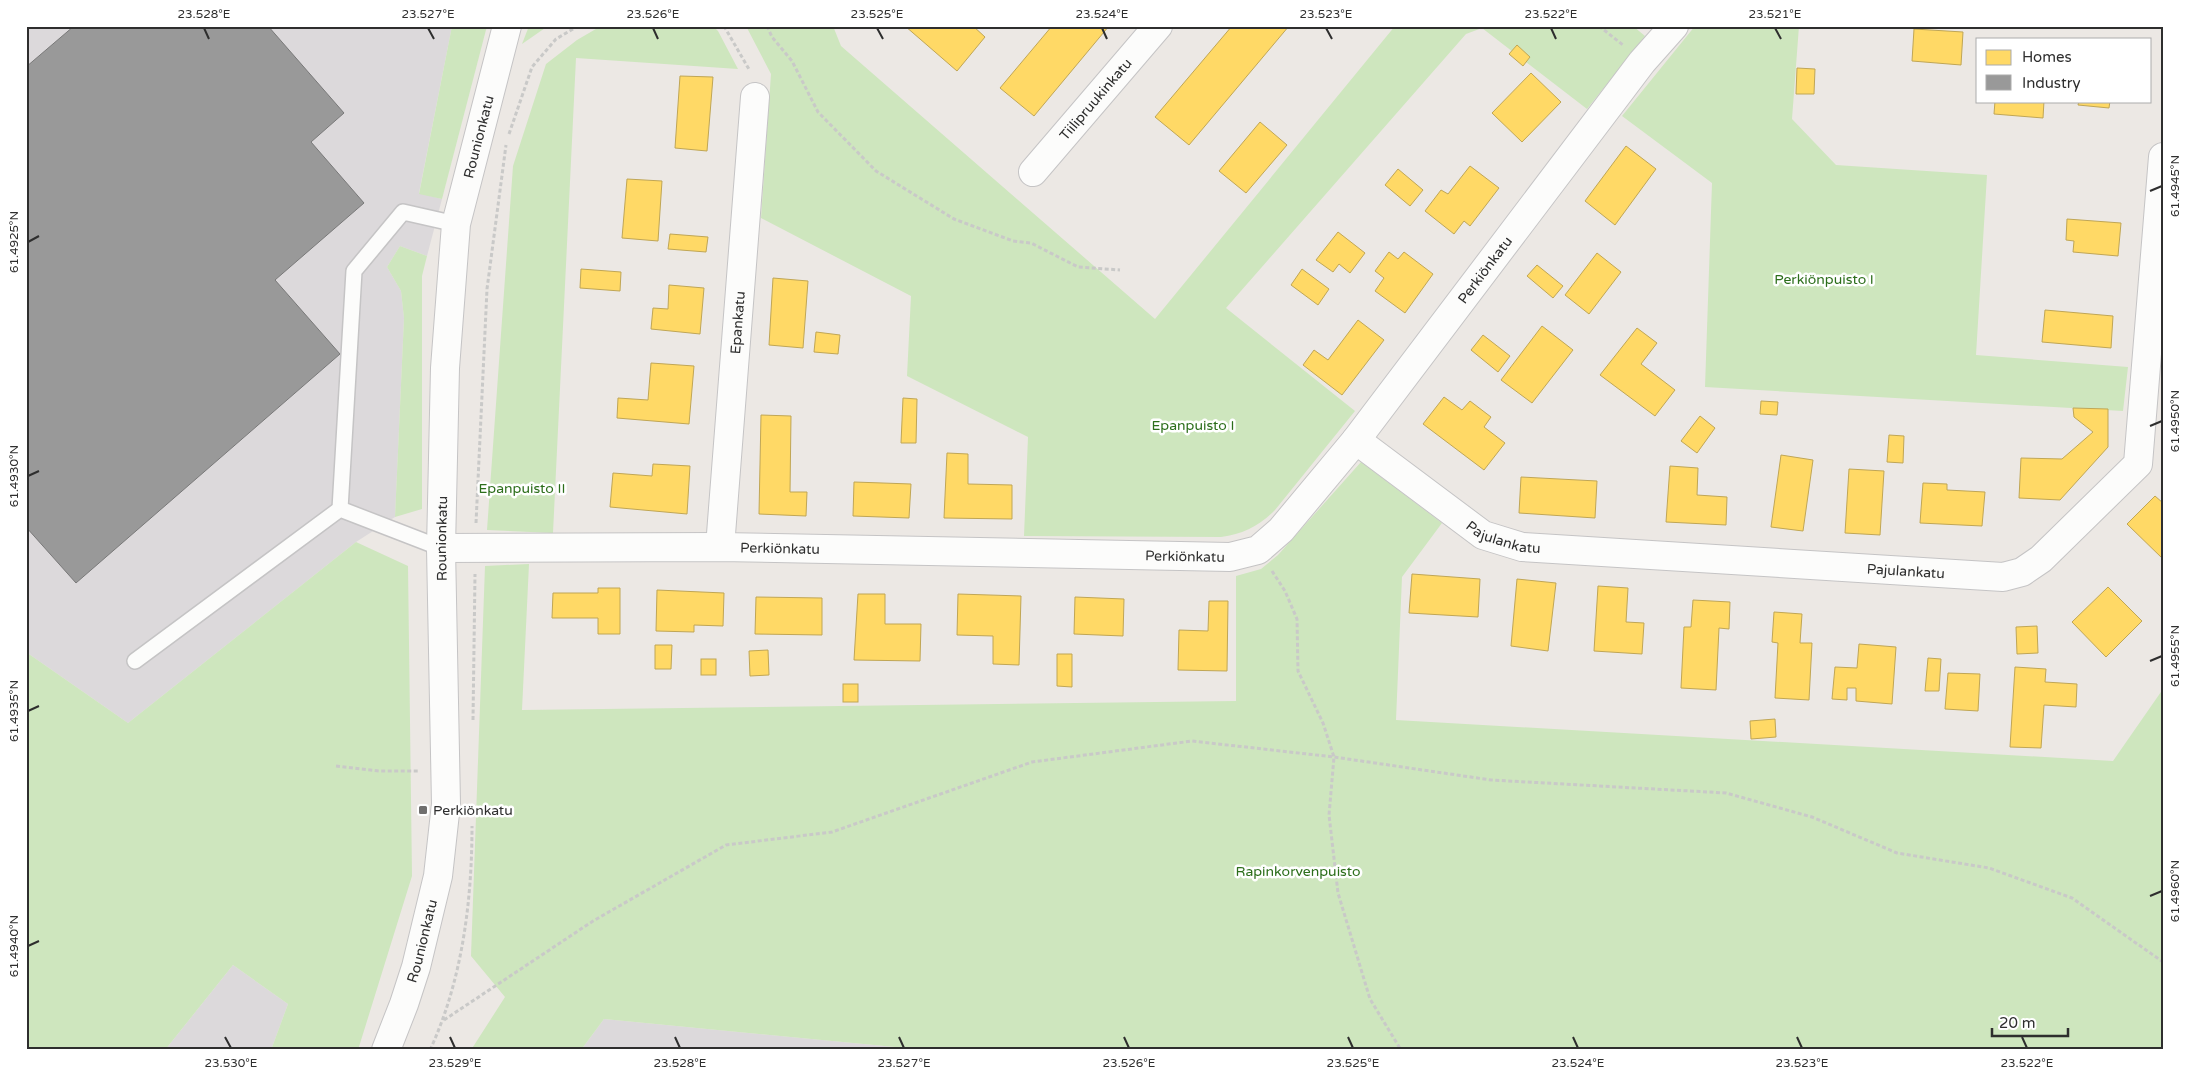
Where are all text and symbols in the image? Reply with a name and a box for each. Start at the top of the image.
text: 23.528°E [178,7,231,21]
text: 23.527°E [401,7,455,21]
text: 23.526°E [627,7,680,21]
text: 23.525°E [851,7,904,21]
text: 23.524°E [1076,7,1129,21]
text: 23.523°E [1300,7,1353,21]
text: 23.522°E [1525,7,1578,21]
text: 23.521°E [1749,7,1802,21]
legend [1976,38,2152,102]
text: Homes [2022,48,2072,66]
street label: Tiilipruukinkatu [1056,55,1135,144]
text: Industry [2022,74,2081,92]
street label: Rounionkatu [460,93,497,180]
text: 61.4945°N [2168,155,2182,217]
text: 61.4925°N [7,211,21,273]
street label: Perkiönkatu [1454,233,1516,307]
park label: Perkiönpuisto I [1774,271,1874,288]
street label: Epankatu [727,291,748,355]
text: 61.4950°N [2168,390,2182,452]
park label: Epanpuisto I [1152,417,1234,434]
text: 61.4930°N [7,445,21,507]
park label: Epanpuisto II [479,480,565,497]
street label: Rounionkatu [432,496,451,581]
street label: Pajulankatu [1463,517,1541,557]
street label: Perkiönkatu [740,539,820,557]
street label: Perkiönkatu [1145,547,1225,565]
street label: Pajulankatu [1866,560,1945,582]
text: 61.4955°N [2168,625,2182,687]
text: 61.4935°N [7,680,21,742]
place label: Perkiönkatu [433,802,513,819]
marker: Perkiönkatu [417,804,429,816]
text: 61.4960°N [2168,860,2182,922]
park label: Rapinkorvenpuisto [1235,863,1361,880]
street label: Rounionkatu [403,898,441,985]
text: 61.4940°N [7,915,21,977]
scale bar [1992,1006,2068,1038]
text: 20 m [1999,1014,2036,1032]
text: 23.530°E [205,1056,258,1070]
text: 23.529°E [429,1056,482,1070]
text: 23.528°E [654,1056,707,1070]
text: 23.527°E [877,1056,931,1070]
text: 23.526°E [1103,1056,1156,1070]
text: 23.525°E [1327,1056,1380,1070]
text: 23.524°E [1552,1056,1605,1070]
text: 23.523°E [1776,1056,1829,1070]
text: 23.522°E [2001,1056,2054,1070]

